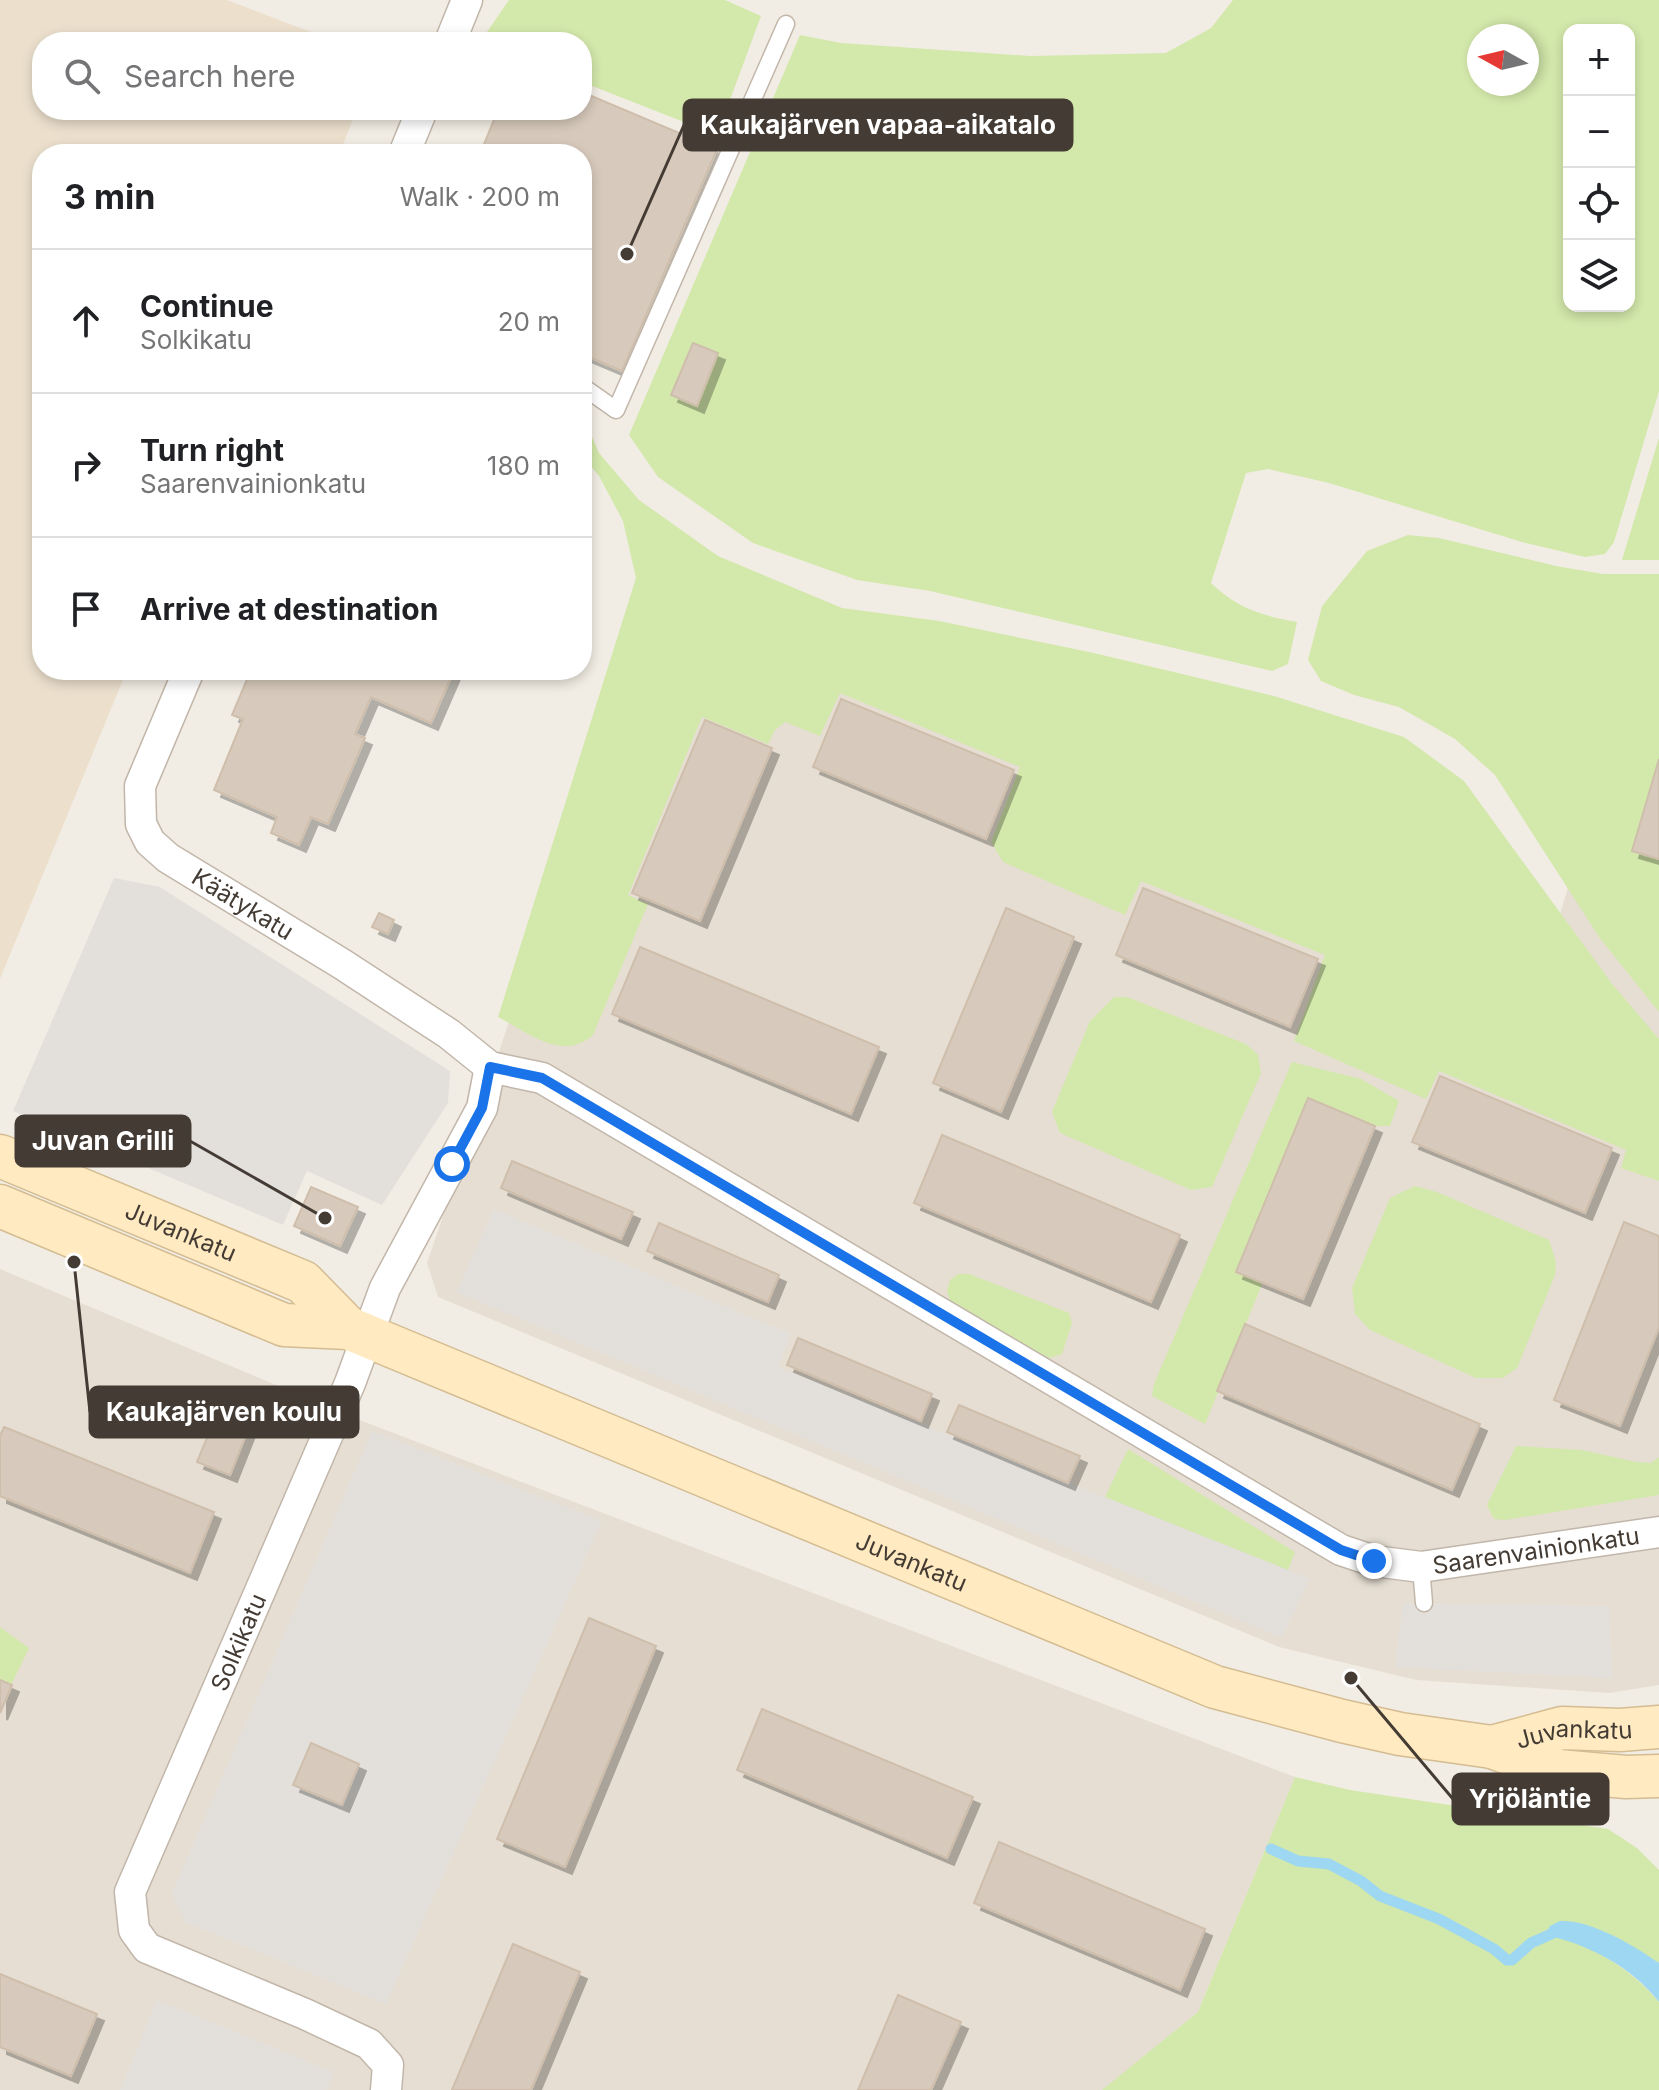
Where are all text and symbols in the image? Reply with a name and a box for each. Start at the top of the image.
north arrow [1467,24,1539,96]
map controls [1563,24,1635,312]
button: + [1563,24,1635,96]
search box [32,32,592,120]
icon: search [60,54,104,98]
text: Search here [124,58,296,94]
button: − [1563,96,1635,168]
callout: Kaukajärven vapaa-aikatalo [684,100,1072,150]
text: Kaukajärven vapaa-aikatalo [700,109,1056,140]
button: locate [1563,168,1635,240]
text: 3 min [64,176,155,217]
text: Walk · 200 m [400,181,560,212]
button: layers [1563,240,1635,312]
text: Continue [140,288,274,324]
icon: ahead [64,299,108,343]
text: 20 m [498,306,560,337]
text: Solkikatu [140,324,252,355]
text: Turn right [140,432,284,468]
icon: right [64,443,108,487]
text: 180 m [487,450,560,481]
text: Saarenvainionkatu [140,468,366,499]
icon: arrive [64,587,108,631]
text: Arrive at destination [140,591,438,627]
street label: Käätykatu [187,862,299,946]
callout: Juvan Grilli [16,1116,190,1166]
text: Juvan Grilli [32,1125,174,1156]
route start [434,1146,470,1182]
street label: Juvankatu [121,1195,241,1267]
callout: Kaukajärven koulu [90,1387,358,1437]
text: Kaukajärven koulu [106,1396,342,1427]
street label: Saarenvainionkatu [1431,1521,1641,1580]
street label: Juvankatu [852,1525,972,1597]
route end [1356,1543,1392,1579]
street label: Solkikatu [204,1589,272,1695]
street label: Juvankatu [1512,1713,1633,1754]
callout: Yrjöläntie [1453,1774,1608,1824]
text: Yrjöläntie [1469,1783,1591,1814]

